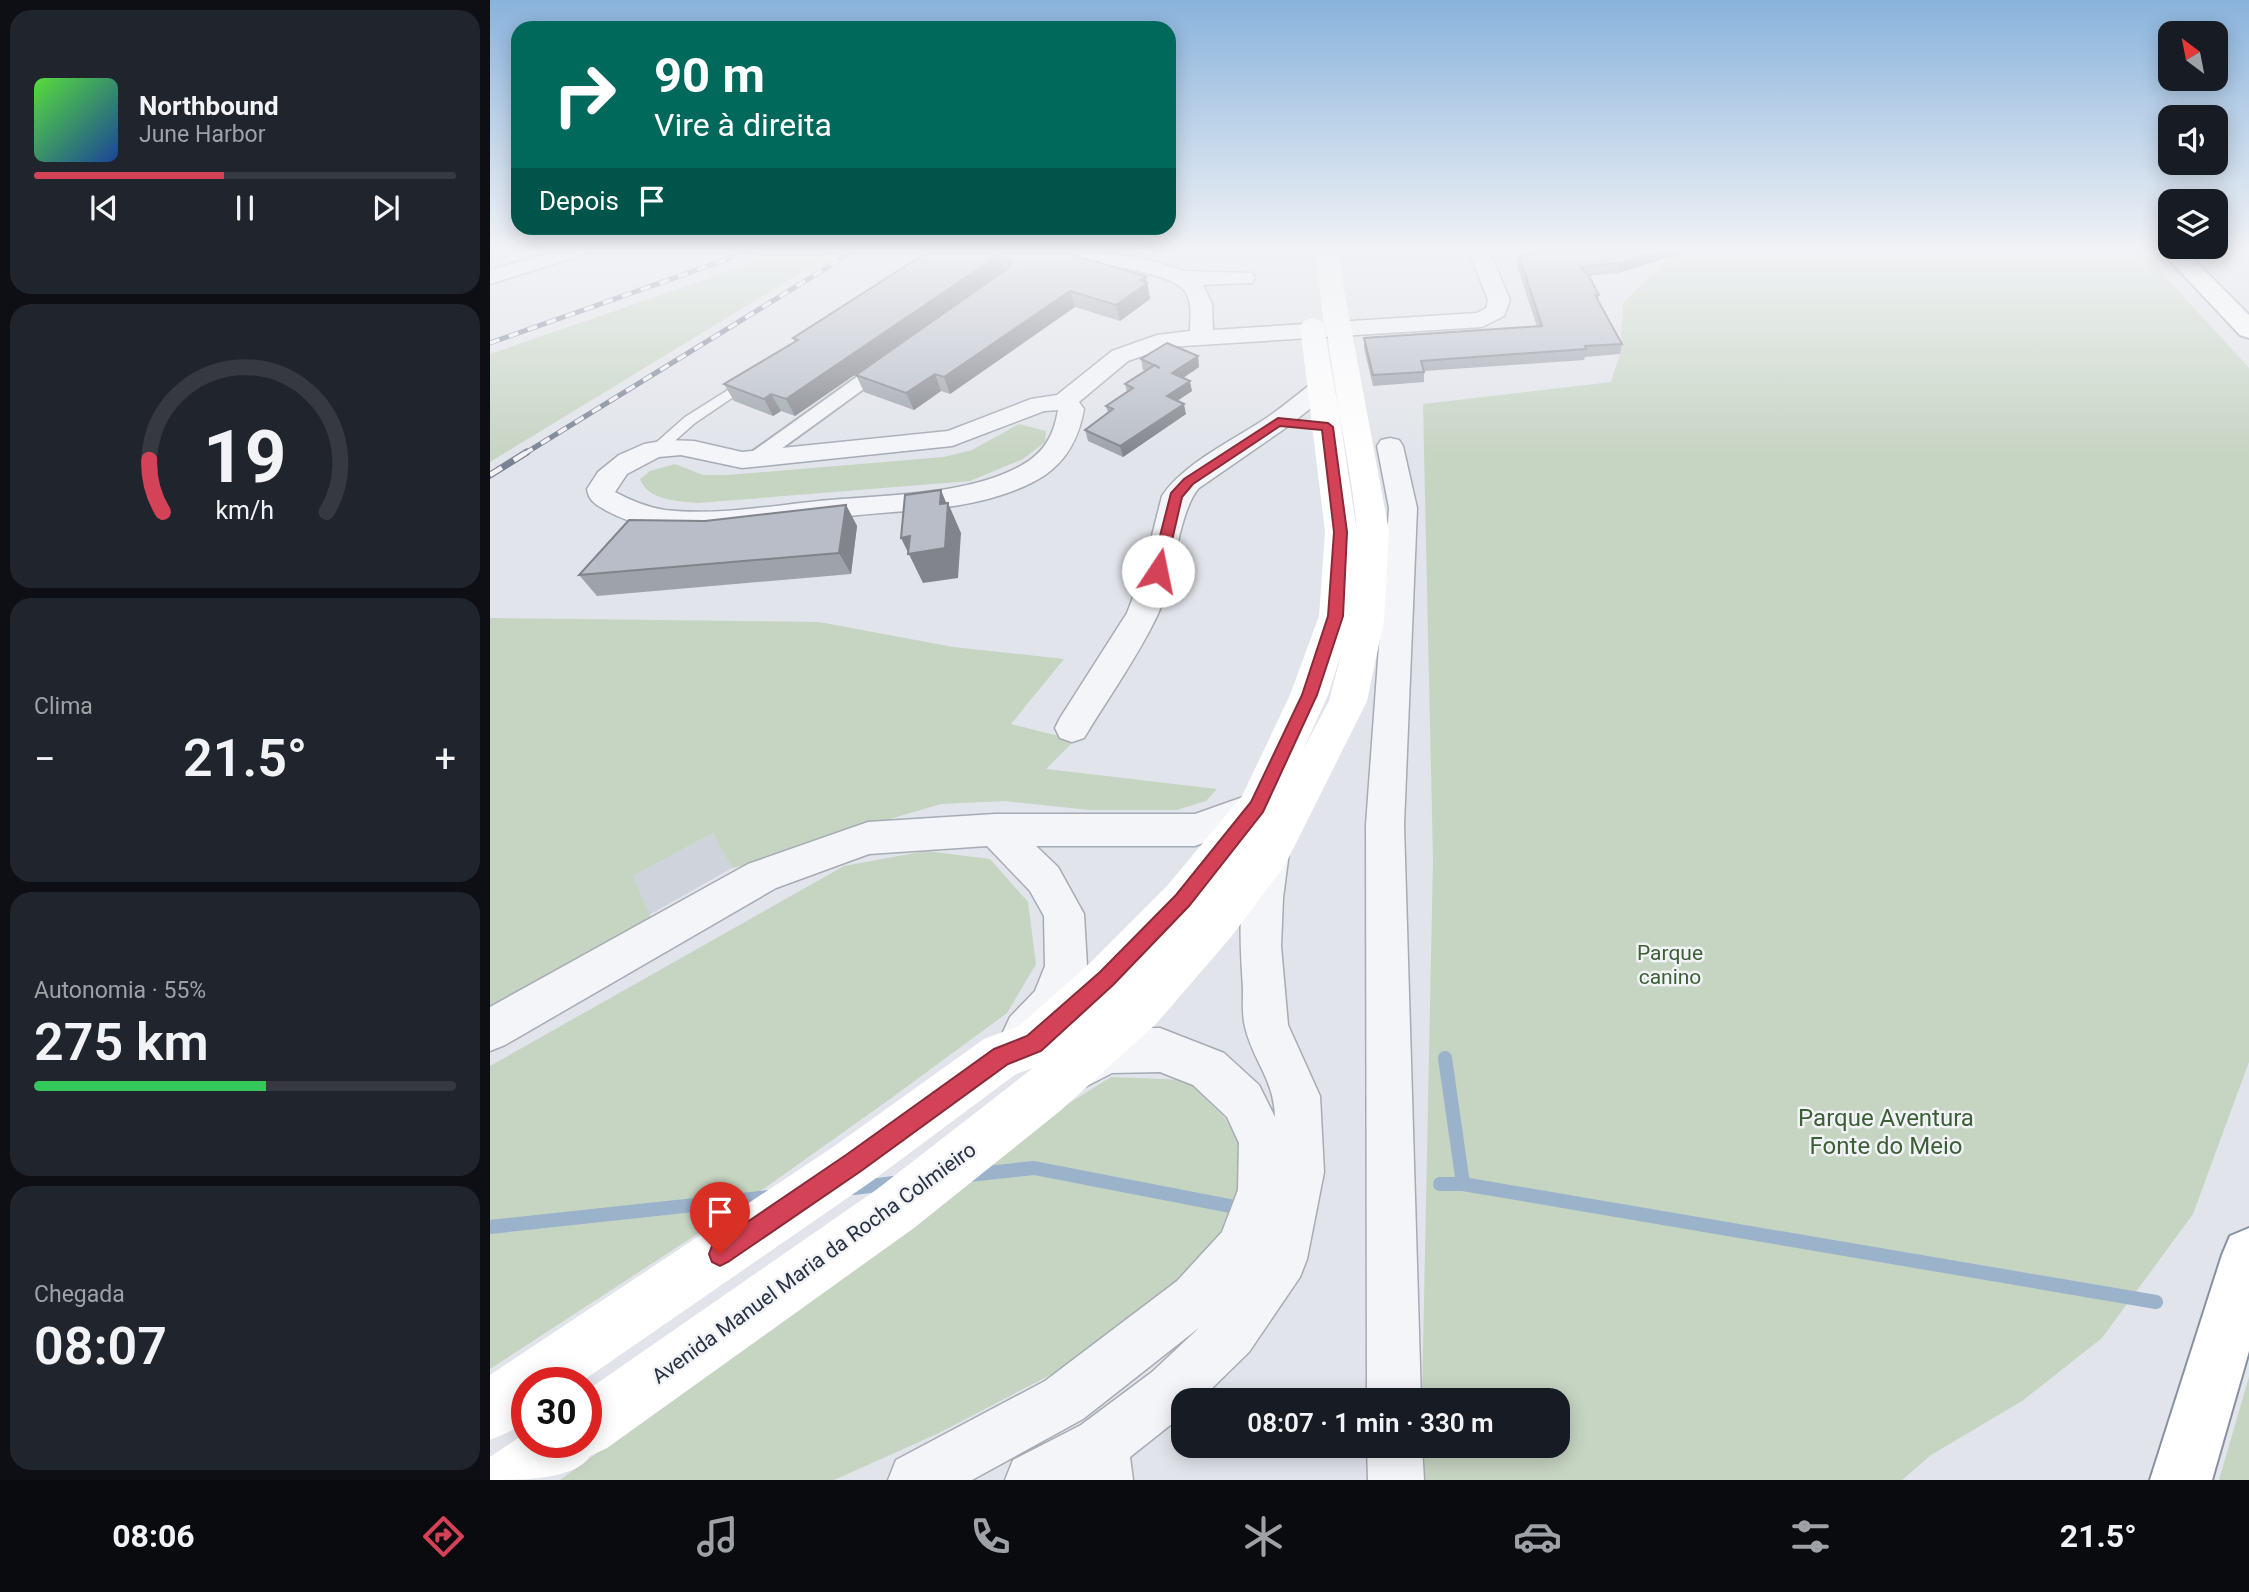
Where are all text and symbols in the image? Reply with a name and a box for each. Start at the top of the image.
north arrow [2158,21,2228,91]
map controls [2158,21,2228,259]
text: 90 m [654,47,765,104]
icon: right [539,49,630,140]
text: Northbound [139,91,279,121]
button: sound [2158,105,2228,175]
text: Vire à direita [654,106,832,144]
text: June Harbor [139,121,266,148]
icon: arrive [633,182,671,220]
text: Depois [539,186,619,216]
icon: previous [85,189,123,227]
icon: pause [226,189,264,227]
icon: next [367,189,405,227]
button: layers [2158,189,2228,259]
text: 19 [203,414,287,500]
text: km/h [216,496,274,525]
position arrow [1121,534,1195,608]
text: Clima [34,693,93,720]
text: 21.5° [183,728,307,789]
text: − [34,737,56,781]
text: + [434,737,456,781]
park label: Parque canino [1637,941,1703,989]
text: Autonomia · 55% [34,977,206,1004]
text: 275 km [34,1012,209,1073]
park label: Parque Aventura Fonte do Meio [1798,1104,1974,1160]
street label: Avenida Manuel Maria da Rocha Colmieiro [647,1137,981,1389]
pin [690,1182,750,1254]
icon: arrive [701,1193,739,1231]
text: Chegada [34,1281,125,1308]
text: 08:07 [34,1316,167,1377]
speed limit sign: 30 [511,1367,602,1458]
text: 08:07 · 1 min · 330 m [1247,1408,1494,1438]
icon: directions [419,1512,468,1561]
icon: music [693,1512,742,1561]
icon: phone [966,1512,1015,1561]
icon: climate [1239,1512,1288,1561]
icon: car [1513,1512,1562,1561]
icon: filters [1786,1512,1835,1561]
text: 08:06 [112,1517,195,1555]
text: 21.5° [2060,1517,2137,1555]

